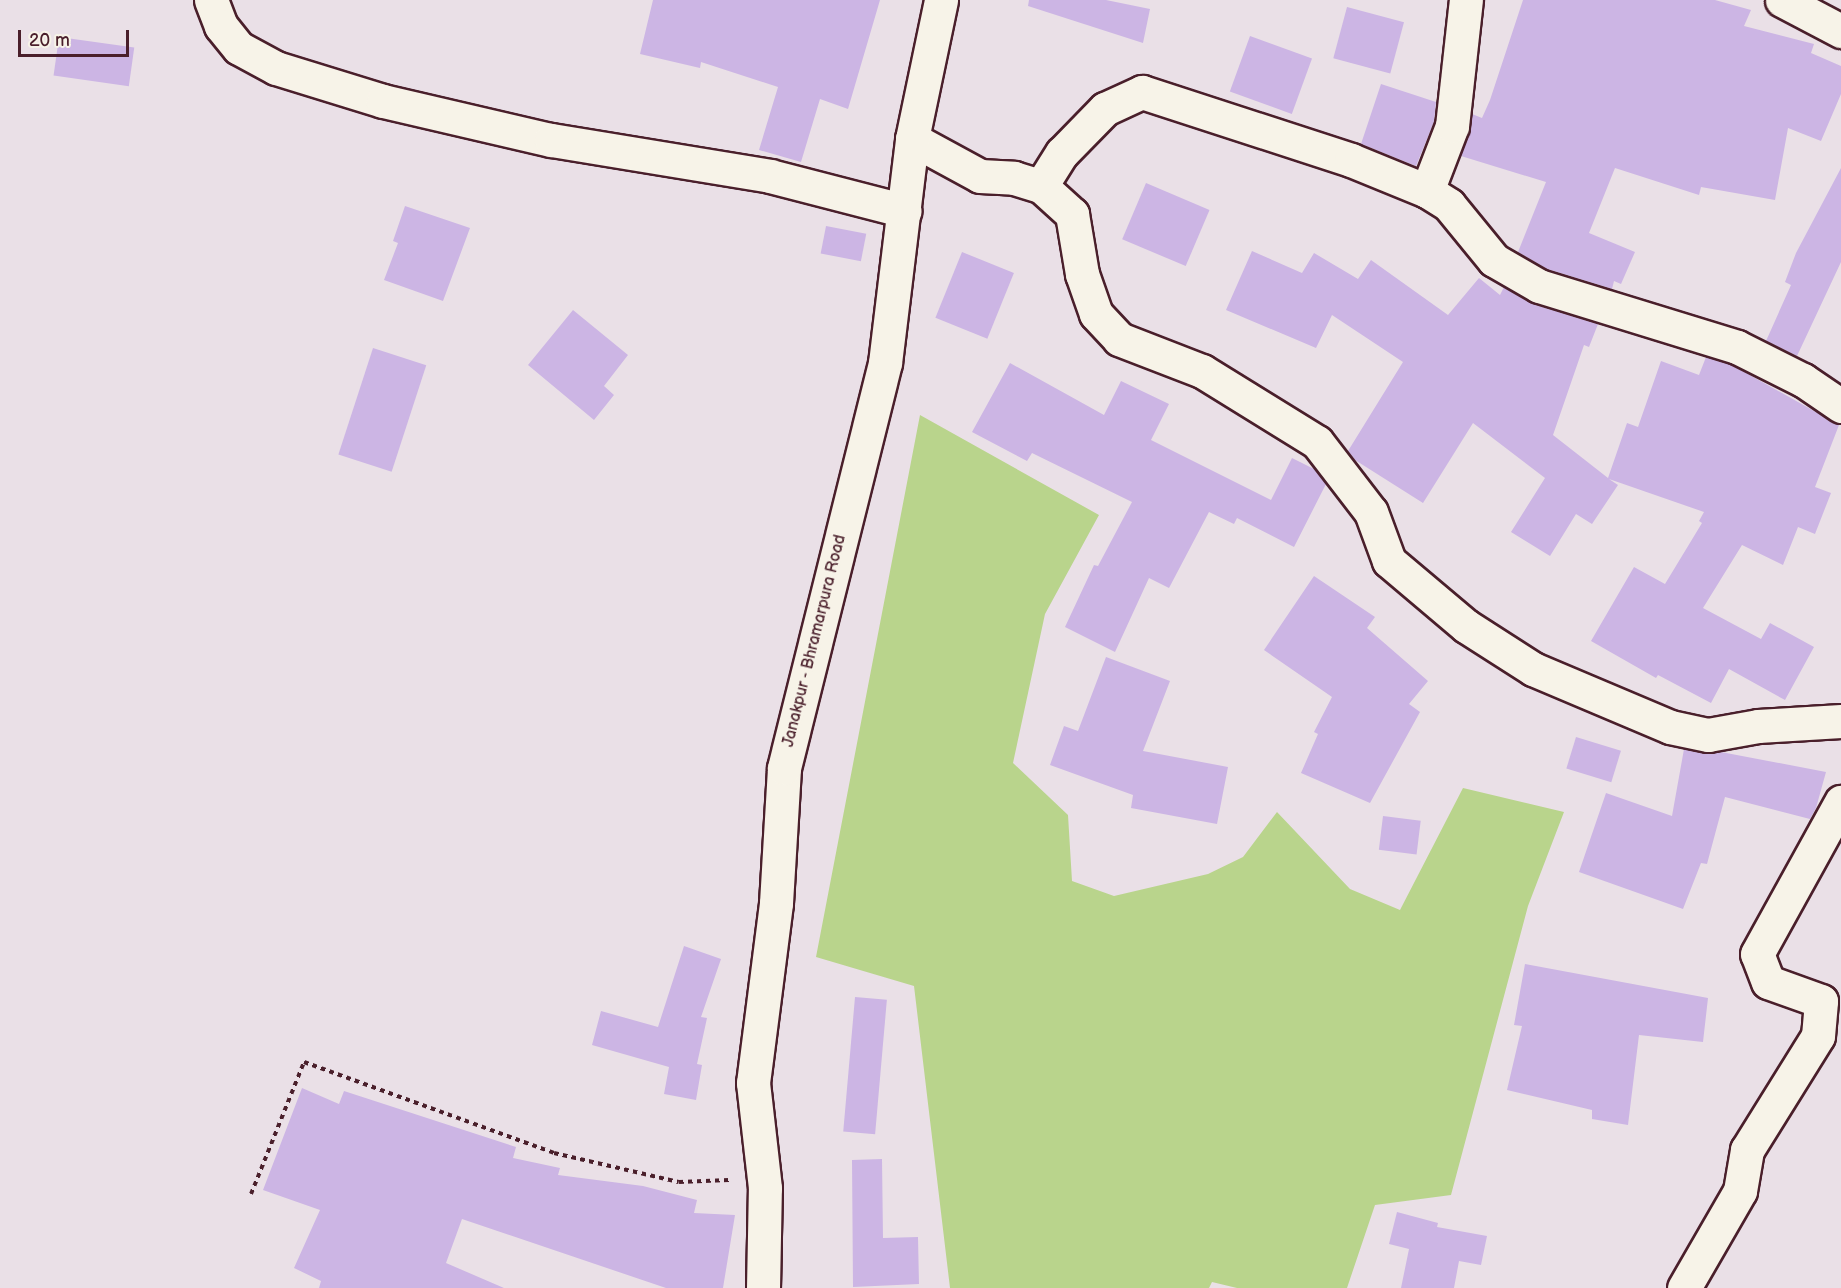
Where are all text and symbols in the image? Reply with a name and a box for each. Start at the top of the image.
scale bar [21,18,132,56]
text: 20 m [29,30,70,51]
street label: Janakpur - Bhramarpura Road [779,532,851,750]

